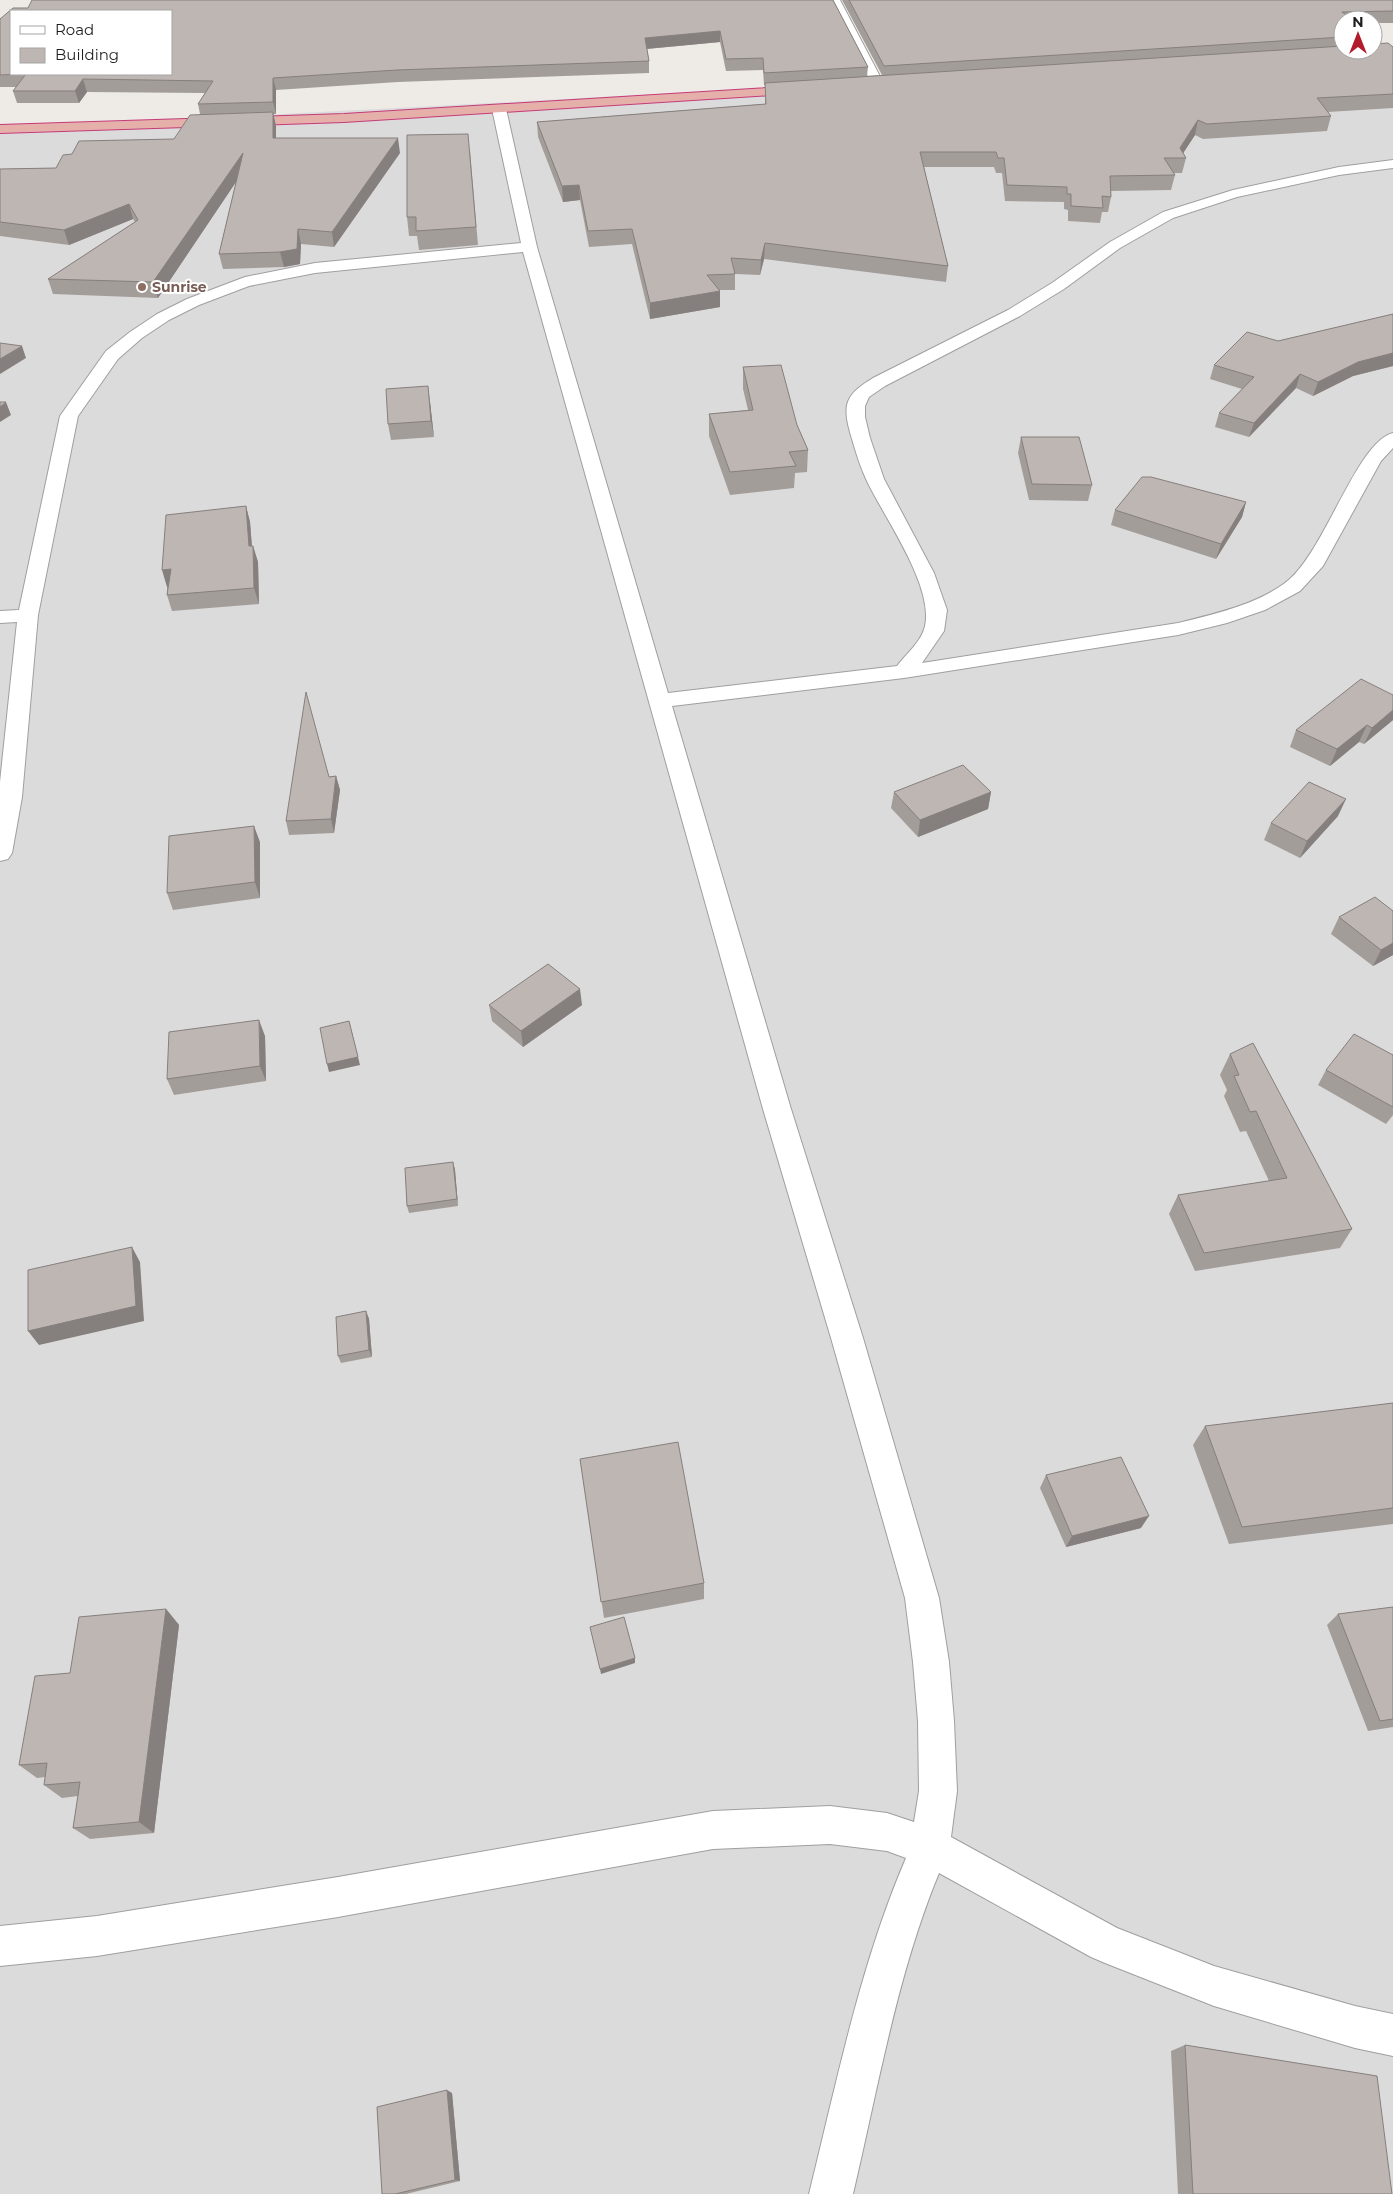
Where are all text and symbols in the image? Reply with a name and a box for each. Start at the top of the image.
legend [10,10,172,75]
north arrow [1333,10,1383,60]
text: N [1352,13,1364,31]
text: Road [55,20,94,39]
text: Building [55,45,119,64]
place label: Sunrise [152,278,207,296]
marker: Sunrise [136,281,148,293]

